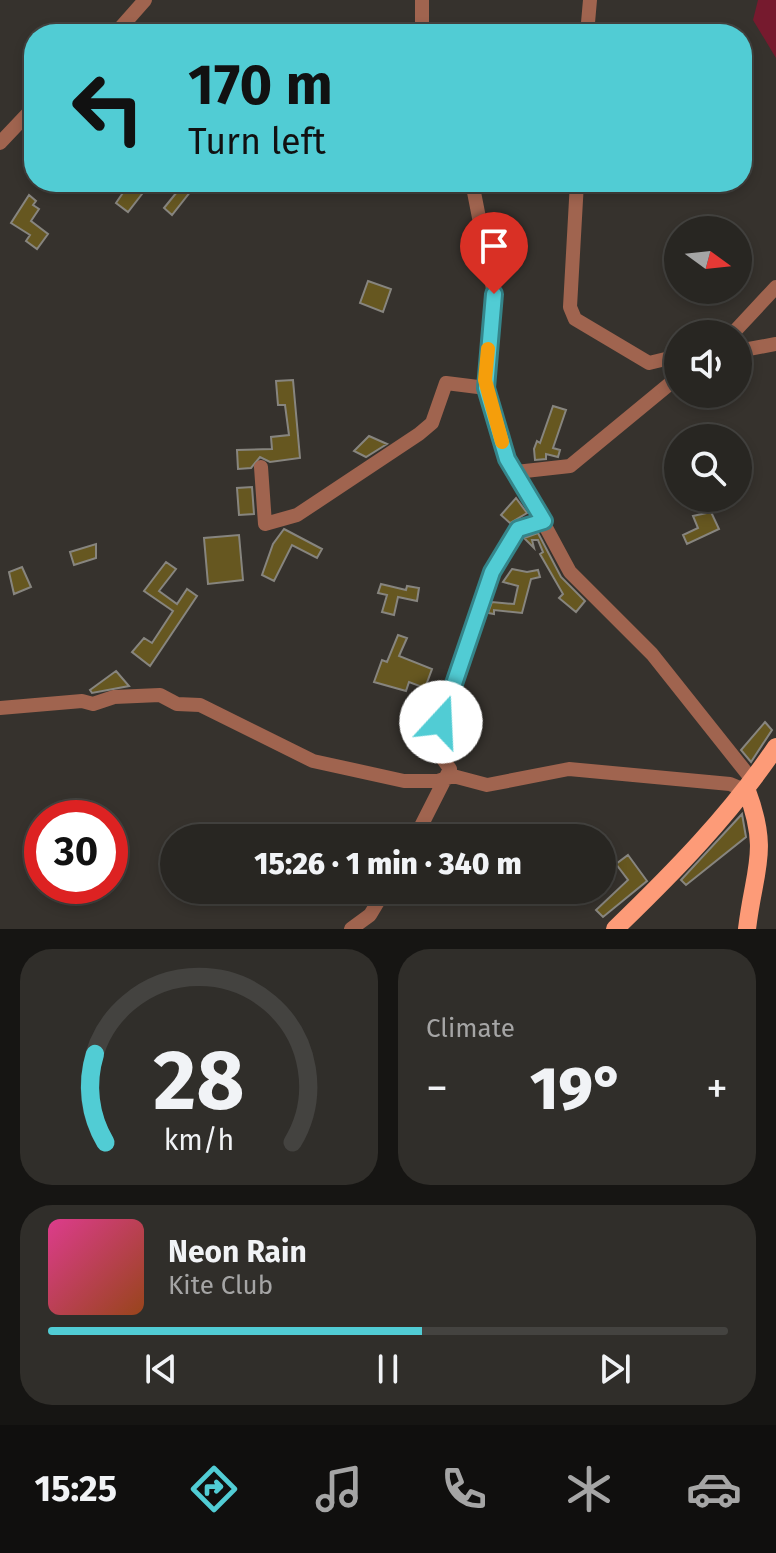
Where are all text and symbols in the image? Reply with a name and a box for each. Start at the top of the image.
text: 170 m [188,52,333,119]
icon: left [56,56,160,160]
text: Turn left [188,120,326,164]
pin [460,212,528,294]
north arrow [664,216,752,304]
map controls [664,216,752,512]
icon: arrive [472,224,516,268]
button: sound [664,320,752,408]
button: search [664,424,752,512]
position arrow [399,680,483,764]
speed limit sign: 30 [24,800,128,904]
text: 15:26 · 1 min · 340 m [254,846,522,882]
text: Climate [426,1013,515,1044]
text: 28 [153,1031,245,1131]
text: 19° [530,1053,624,1125]
text: − [426,1062,448,1115]
text: + [706,1062,728,1115]
text: km/h [164,1123,234,1158]
text: Neon Rain [168,1234,307,1270]
text: Kite Club [168,1270,273,1301]
icon: previous [139,1347,183,1391]
icon: pause [366,1347,410,1391]
icon: next [593,1347,637,1391]
icon: directions [186,1461,242,1517]
icon: music [311,1461,367,1517]
icon: phone [436,1461,492,1517]
icon: climate [561,1461,617,1517]
icon: car [686,1461,742,1517]
text: 15:25 [34,1467,117,1511]

